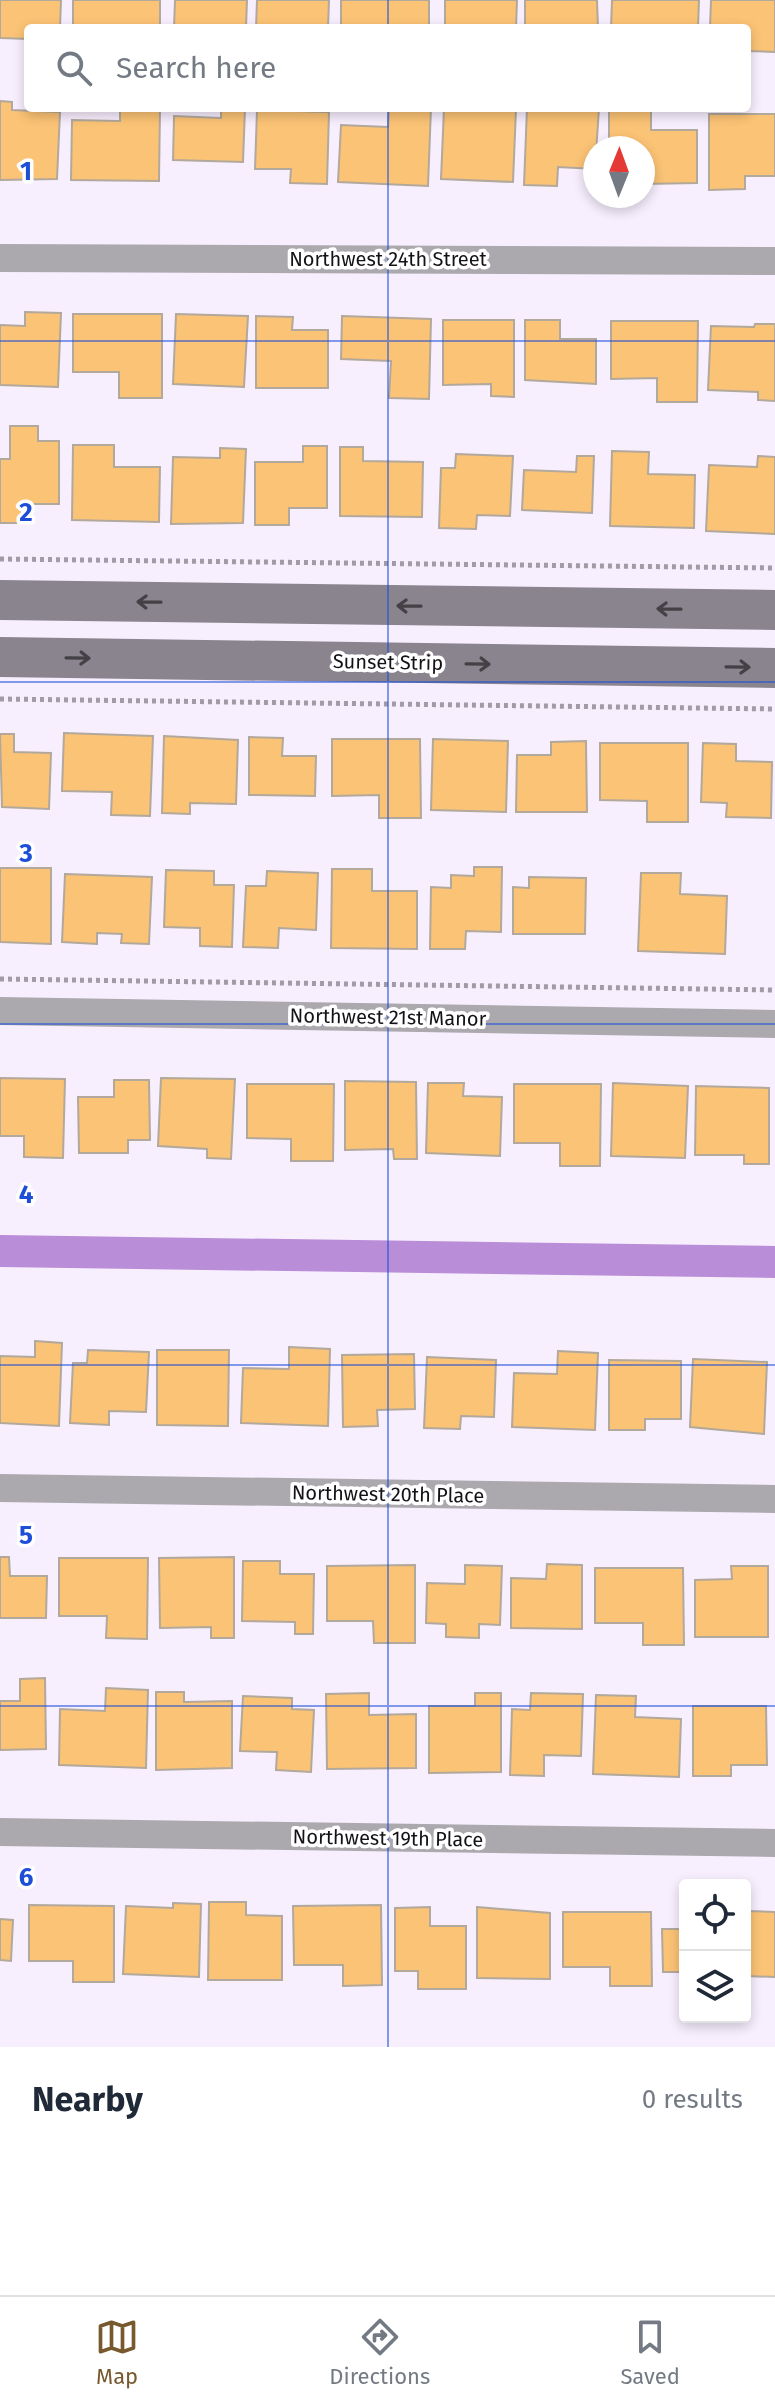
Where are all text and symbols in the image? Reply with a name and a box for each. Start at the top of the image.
search box [24,24,751,112]
icon: search [52,46,96,90]
text: Search here [116,50,276,86]
north arrow [583,136,655,208]
text: 1 [20,156,32,187]
street label: Northwest 24th Street [289,247,488,271]
text: 2 [19,497,33,528]
one-way arrow [136,594,163,610]
one-way arrow [396,598,423,613]
one-way arrow [656,601,683,617]
street label: Sunset Strip [333,649,443,675]
one-way arrow [64,650,91,666]
one-way arrow [464,656,491,671]
one-way arrow [724,659,751,675]
text: 3 [18,838,33,869]
street label: Northwest 21st Manor [290,1003,487,1031]
text: 4 [19,1179,34,1210]
street label: Northwest 20th Place [292,1480,484,1508]
text: 5 [19,1520,33,1551]
street label: Northwest 19th Place [292,1824,484,1852]
text: 6 [19,1862,34,1893]
map controls [679,1879,751,2023]
button: locate [679,1879,751,1951]
button: layers [679,1951,751,2023]
text: Nearby [32,2079,143,2120]
text: 0 results [642,2084,743,2115]
tab: Map [95,2315,139,2390]
tab: Directions [329,2315,430,2390]
tab: Saved [620,2315,680,2390]

